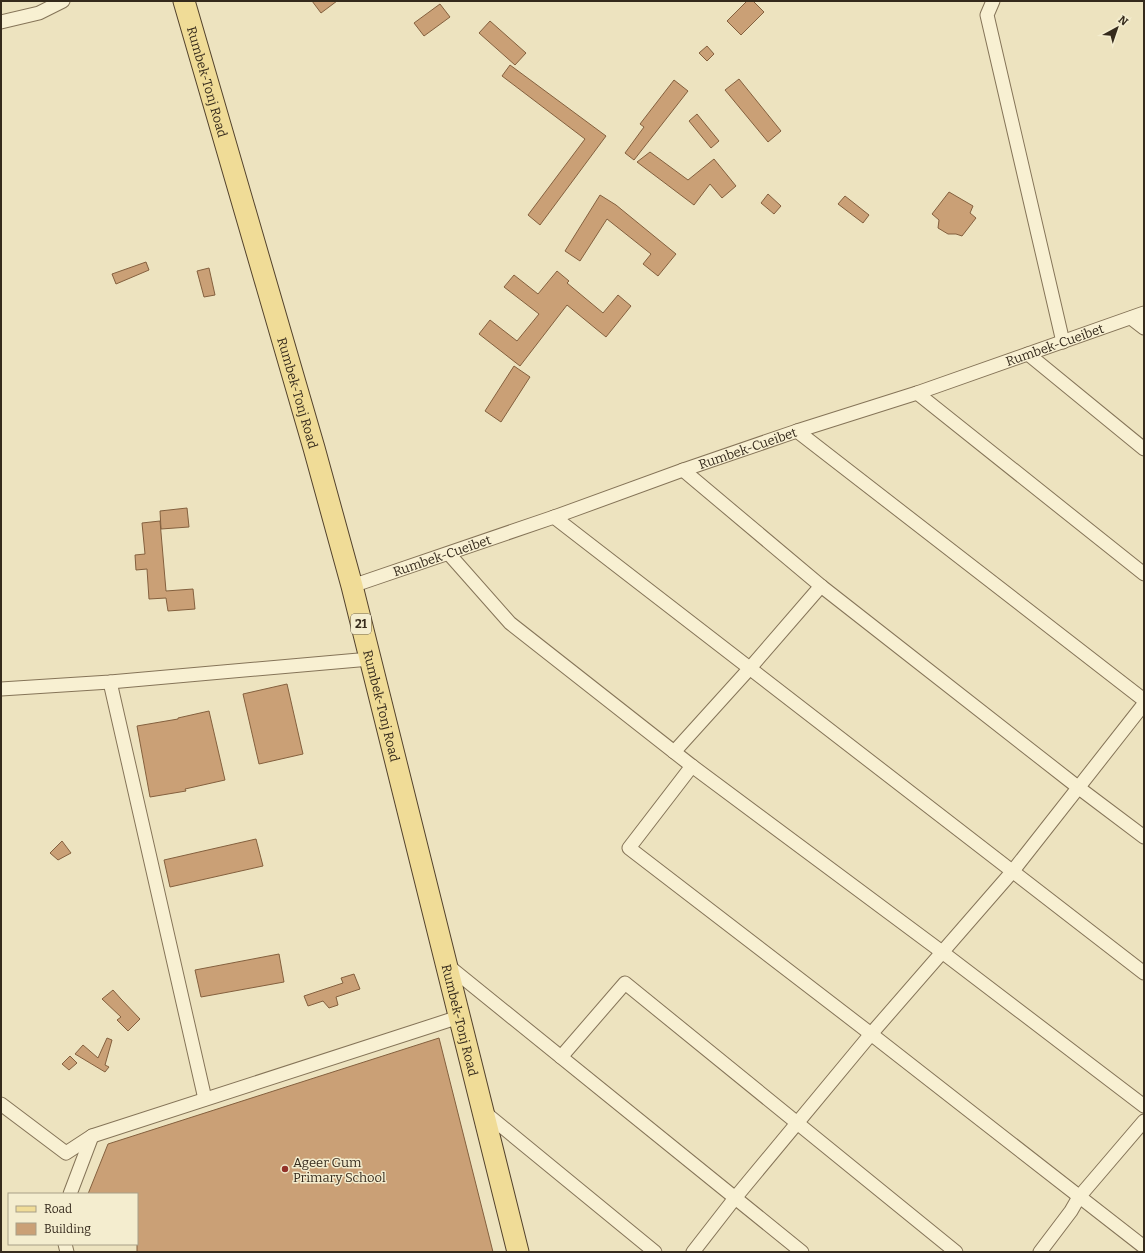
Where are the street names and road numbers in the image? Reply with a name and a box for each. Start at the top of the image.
street label: Rumbek-Tonj Road [184,24,231,139]
street label: Rumbek-Cueibet [1004,320,1106,369]
street label: Rumbek-Tonj Road [275,336,321,450]
street label: Rumbek-Cueibet [697,424,799,472]
street label: Rumbek-Cueibet [391,532,493,579]
road number: 21 [351,614,371,634]
street label: Rumbek-Tonj Road [361,648,403,763]
street label: Rumbek-Tonj Road [439,963,481,1078]

